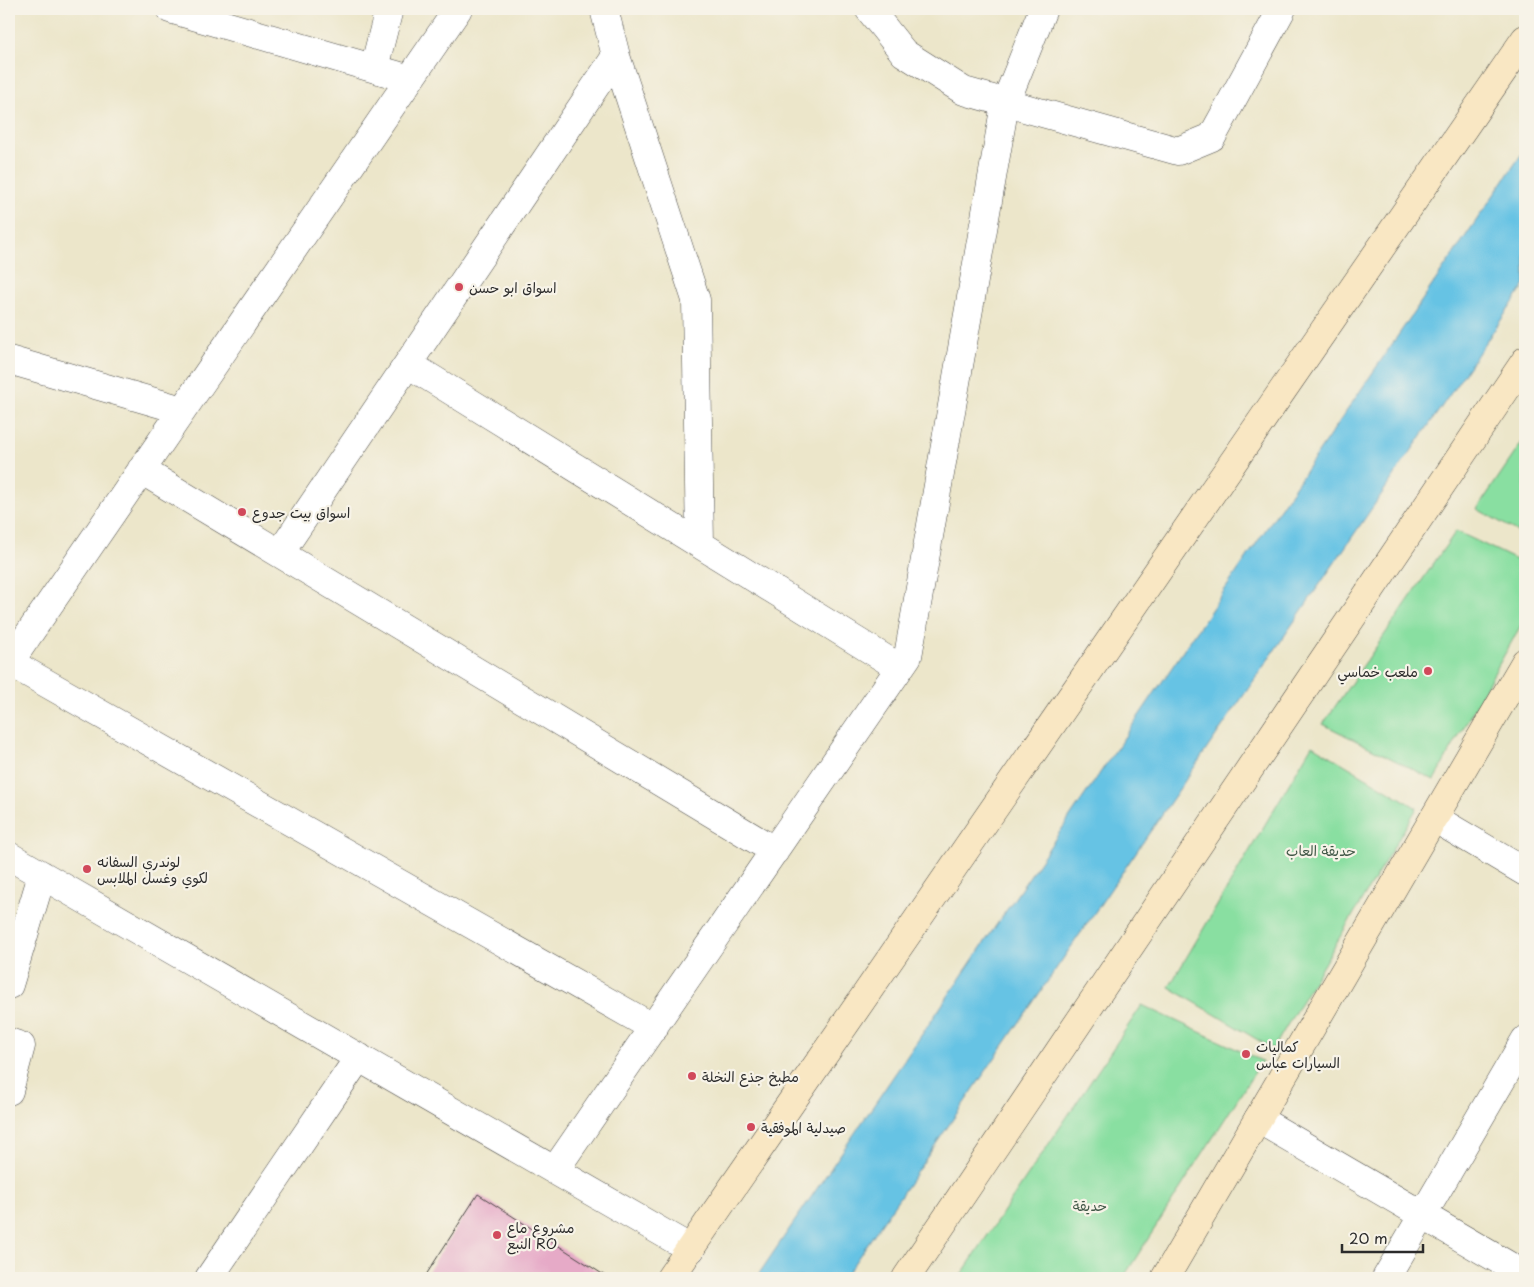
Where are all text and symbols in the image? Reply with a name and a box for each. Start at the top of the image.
place label: اسواق ابو حسن [469,277,557,298]
marker: اسواق ابو حسن [453,281,465,293]
place label: اسواق بيت جدوع [252,502,350,523]
marker: اسواق بيت جدوع [236,506,248,518]
place label: ملعب خماسي [1338,661,1418,685]
marker: ملعب خماسي [1422,665,1434,677]
park label: حديقة العاب [1286,840,1356,861]
place label: لوندري السفانه لكوي وغسل الملابس [97,851,208,889]
marker: لوندري السفانه لكوي وغسل الملابس [81,863,93,875]
place label: كماليات السيارات عباس [1256,1036,1340,1073]
marker: كماليات السيارات عباس [1240,1048,1252,1060]
place label: مطبخ جذع النخلة [702,1066,799,1087]
marker: مطبخ جذع النخلة [686,1070,698,1082]
place label: صيدلية الموفقية [761,1117,846,1138]
marker: صيدلية الموفقية [745,1121,757,1133]
park label: حديقة [1073,1195,1107,1216]
place label: مشروع ماع النبع RO [507,1217,574,1255]
scale bar [1342,1222,1423,1254]
text: 20 m [1349,1226,1388,1249]
marker: مشروع ماع النبع RO [491,1229,503,1241]

